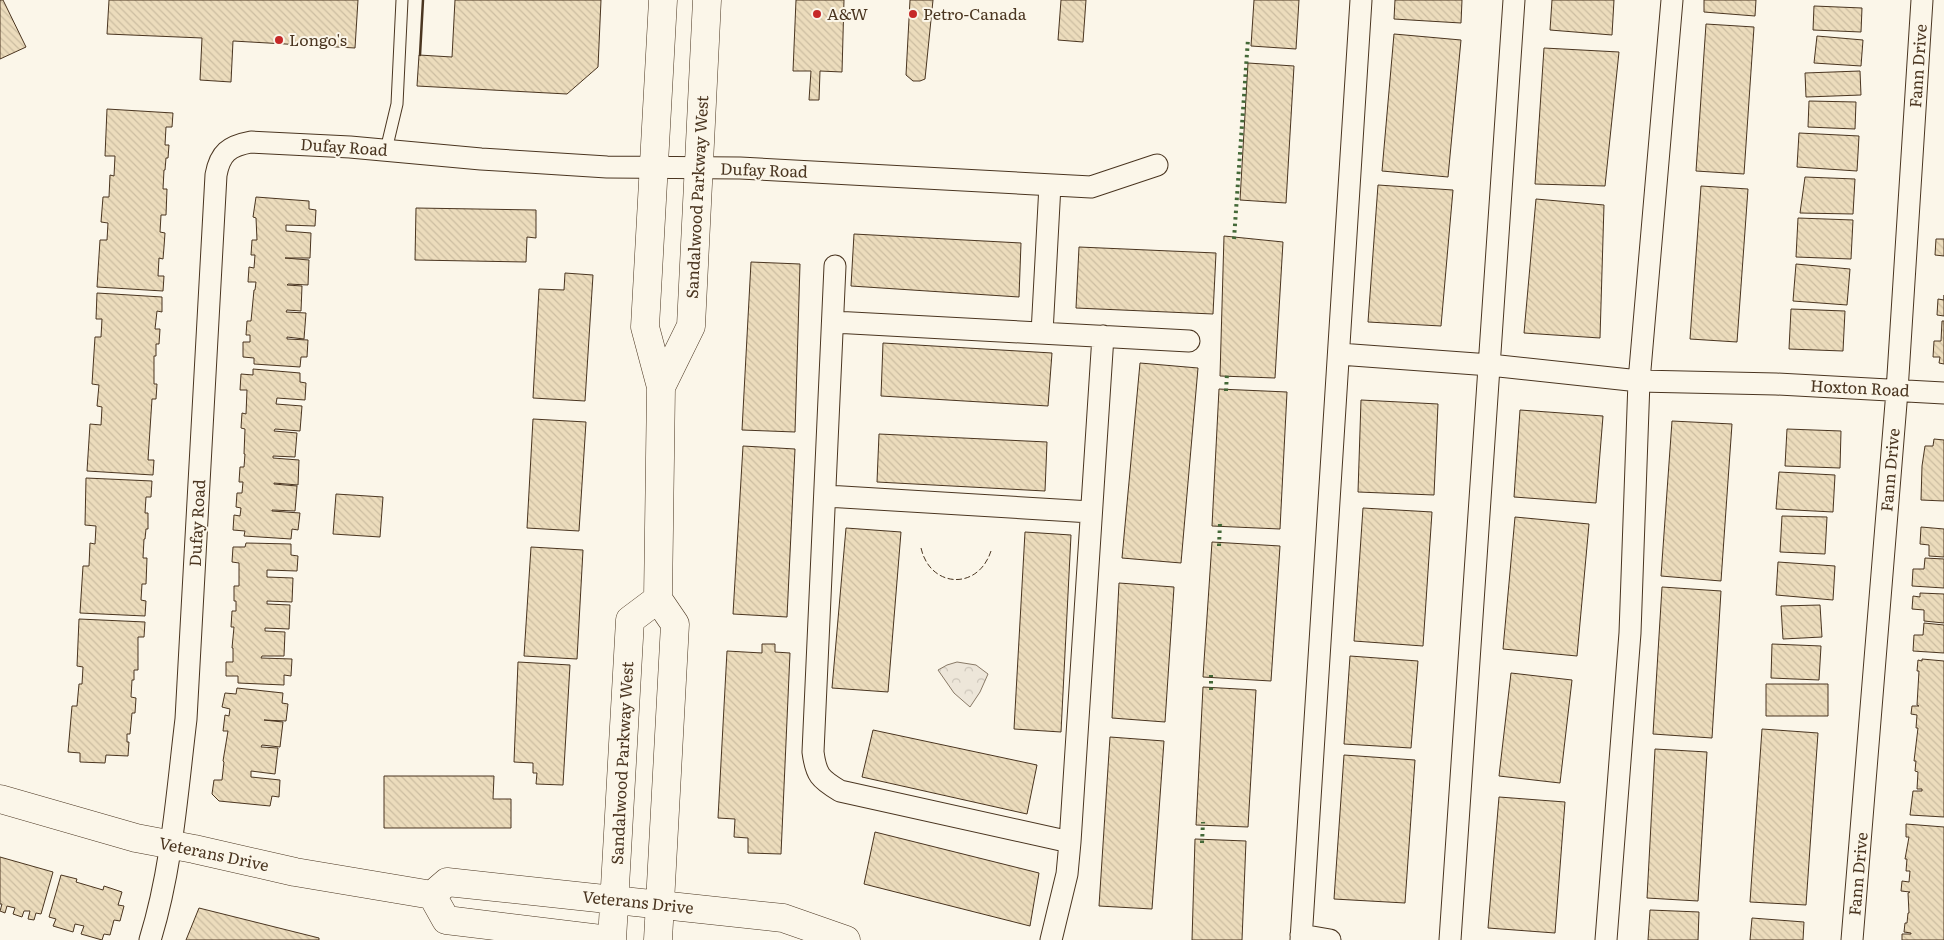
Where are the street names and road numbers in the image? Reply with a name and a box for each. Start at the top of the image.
street label: Fann Drive [1902,23,1932,109]
street label: Sandalwood Parkway West [679,94,713,299]
street label: Dufay Road [300,131,389,161]
street label: Dufay Road [720,155,808,183]
street label: Hoxton Road [1810,372,1911,402]
street label: Fann Drive [1873,427,1905,513]
street label: Dufay Road [182,478,210,567]
street label: Sandalwood Parkway West [604,660,638,865]
street label: Veterans Drive [157,830,271,876]
street label: Fann Drive [1841,831,1873,917]
street label: Veterans Drive [581,883,695,919]

